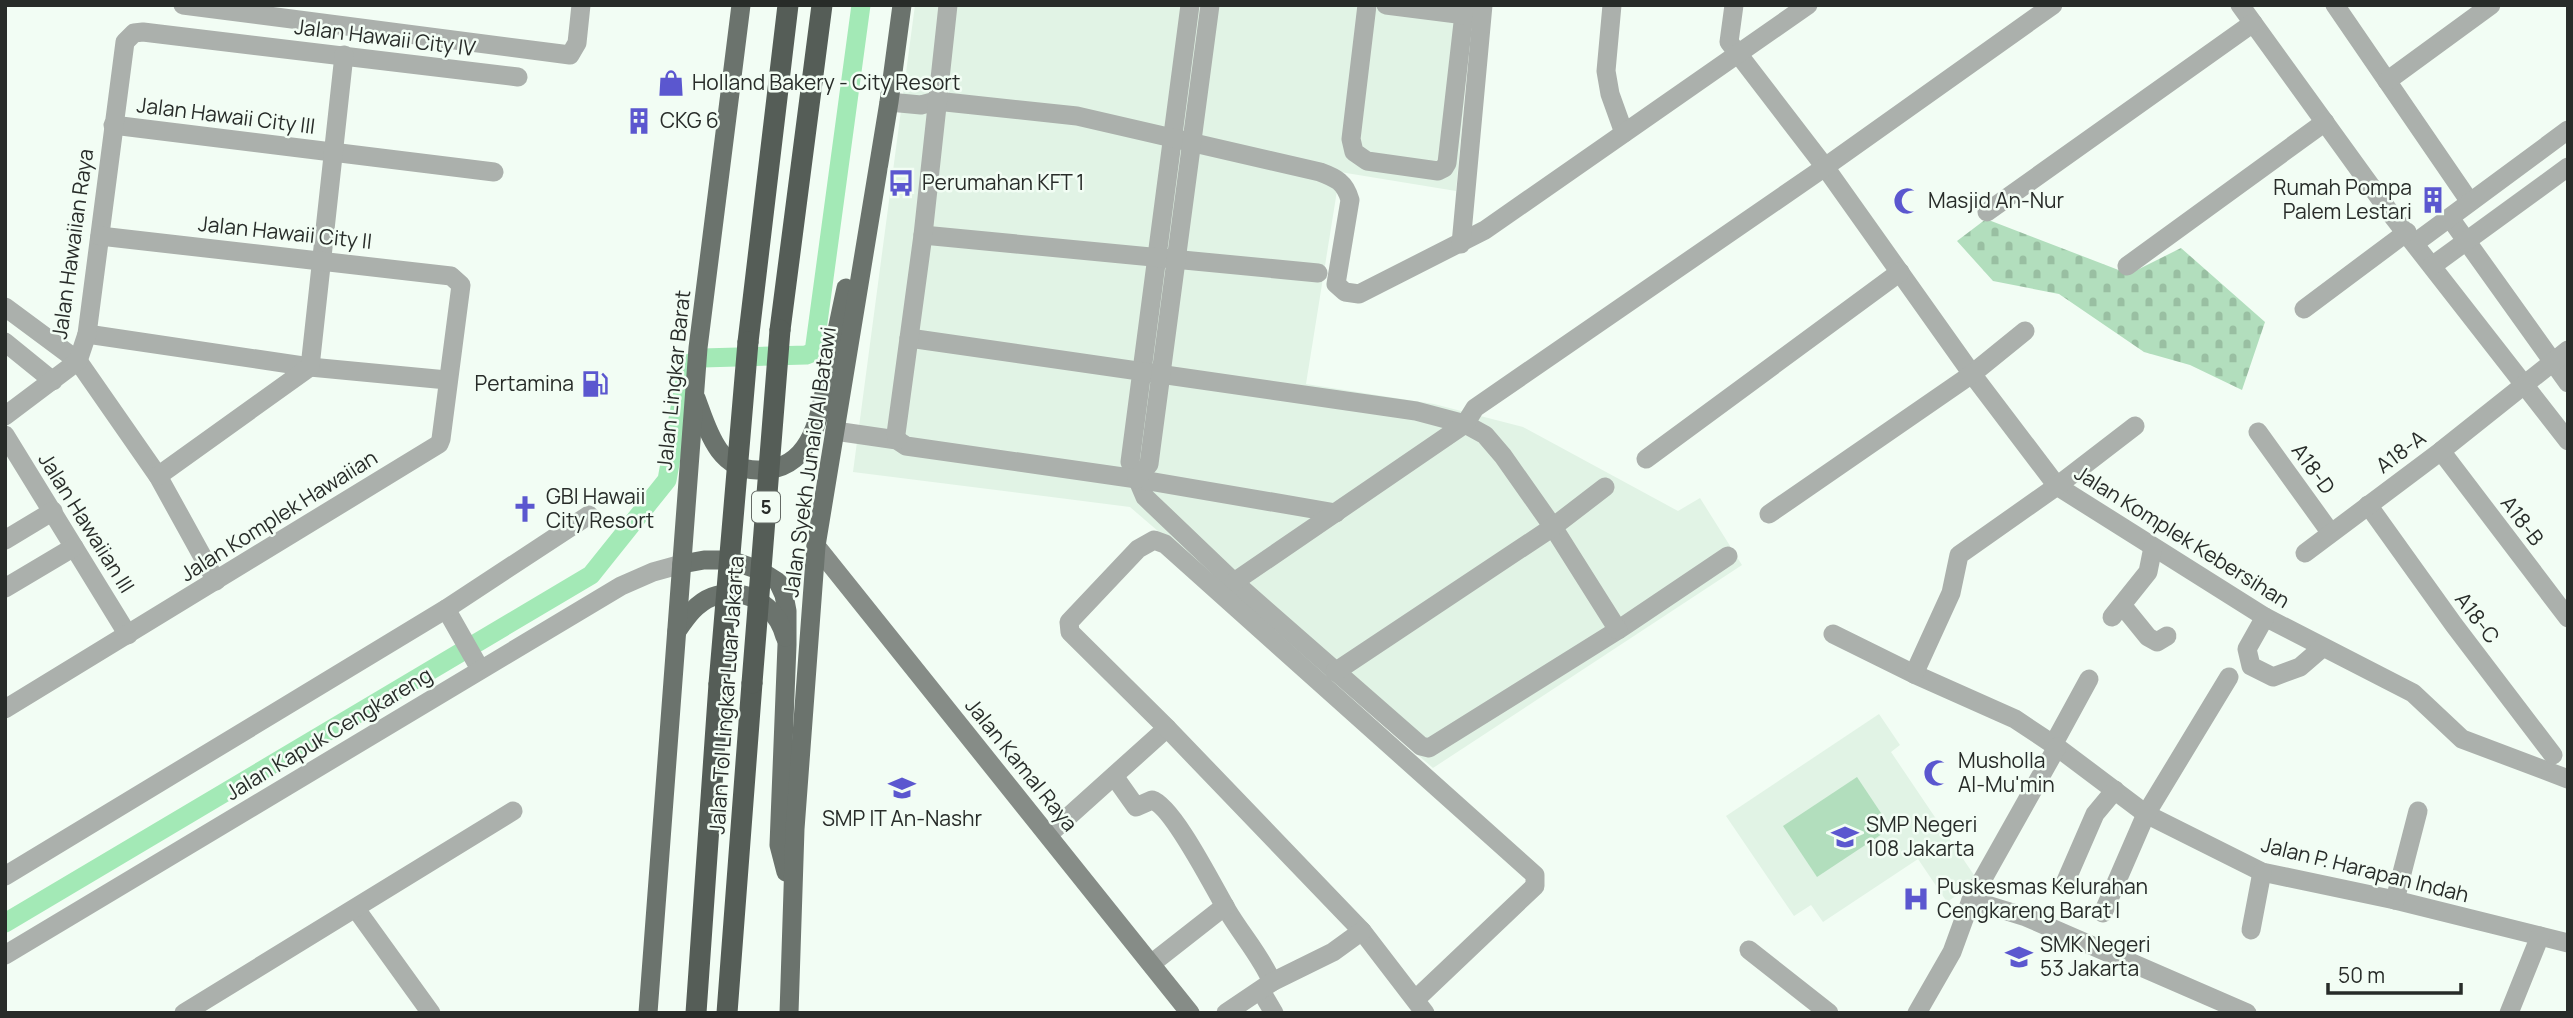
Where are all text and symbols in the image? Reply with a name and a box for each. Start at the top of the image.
street label: Jalan Hawaii City IV [293,12,478,62]
shop icon: Holland Bakery - City Resort [656,68,686,98]
place label: Holland Bakery - City Resort [692,68,960,96]
street label: Jalan Hawaii City III [135,90,317,140]
building icon: CKG 6 [624,106,654,136]
place label: CKG 6 [660,106,719,134]
street label: Jalan Hawaiian Raya [45,147,99,341]
bus stop icon: Perumahan KFT 1 [886,168,916,198]
place label: Perumahan KFT 1 [922,168,1085,196]
place label: Rumah Pompa Palem Lestari [2273,173,2412,225]
building icon: Rumah Pompa Palem Lestari [2418,185,2448,215]
mosque icon: Masjid An-Nur [1892,186,1922,216]
place label: Masjid An-Nur [1928,186,2065,214]
street label: Jalan Hawaii City II [197,209,373,255]
street label: Jalan Lingkar Barat [650,289,696,471]
street label: Jalan Syekh Junaid Al Batawi [776,325,842,599]
place label: Pertamina [475,369,574,397]
fuel station icon: Pertamina [580,369,610,399]
street label: A18-A [2370,423,2431,479]
street label: A18-D [2286,437,2342,500]
street label: Jalan Komplek Hawaiian [175,443,382,587]
street label: Jalan Hawaiian III [33,447,141,598]
street label: Jalan Komplek Kebersihan [2070,458,2296,614]
place label: GBI Hawaii City Resort [546,482,654,534]
street label: A18-B [2495,490,2551,551]
road number: 5 [752,492,780,522]
church icon: GBI Hawaii City Resort [510,494,540,524]
street label: Jalan Tol Lingkar Luar Jakarta [702,555,750,835]
street label: A18-C [2449,586,2506,649]
street label: Jalan Kapuk Cengkareng [220,660,437,806]
street label: Jalan Kamal Raya [959,692,1084,837]
place label: Musholla Al-Mu'min [1958,746,2055,798]
mosque icon: Musholla Al-Mu'min [1922,758,1952,788]
school or university icon: SMP IT An-Nashr [887,773,917,803]
place label: SMP IT An-Nashr [822,804,983,832]
place label: SMP Negeri 108 Jakarta [1866,810,1977,862]
school or university icon: SMP Negeri 108 Jakarta [1830,822,1860,852]
street label: Jalan P. Harapan Indah [2259,830,2472,908]
place label: Puskesmas Kelurahan Cengkareng Barat I [1937,872,2148,924]
hospital icon: Puskesmas Kelurahan Cengkareng Barat I [1901,884,1931,914]
place label: SMK Negeri 53 Jakarta [2040,930,2151,982]
school or university icon: SMK Negeri 53 Jakarta [2004,942,2034,972]
scale bar [2328,951,2461,995]
text: 50 m [2338,961,2385,989]

